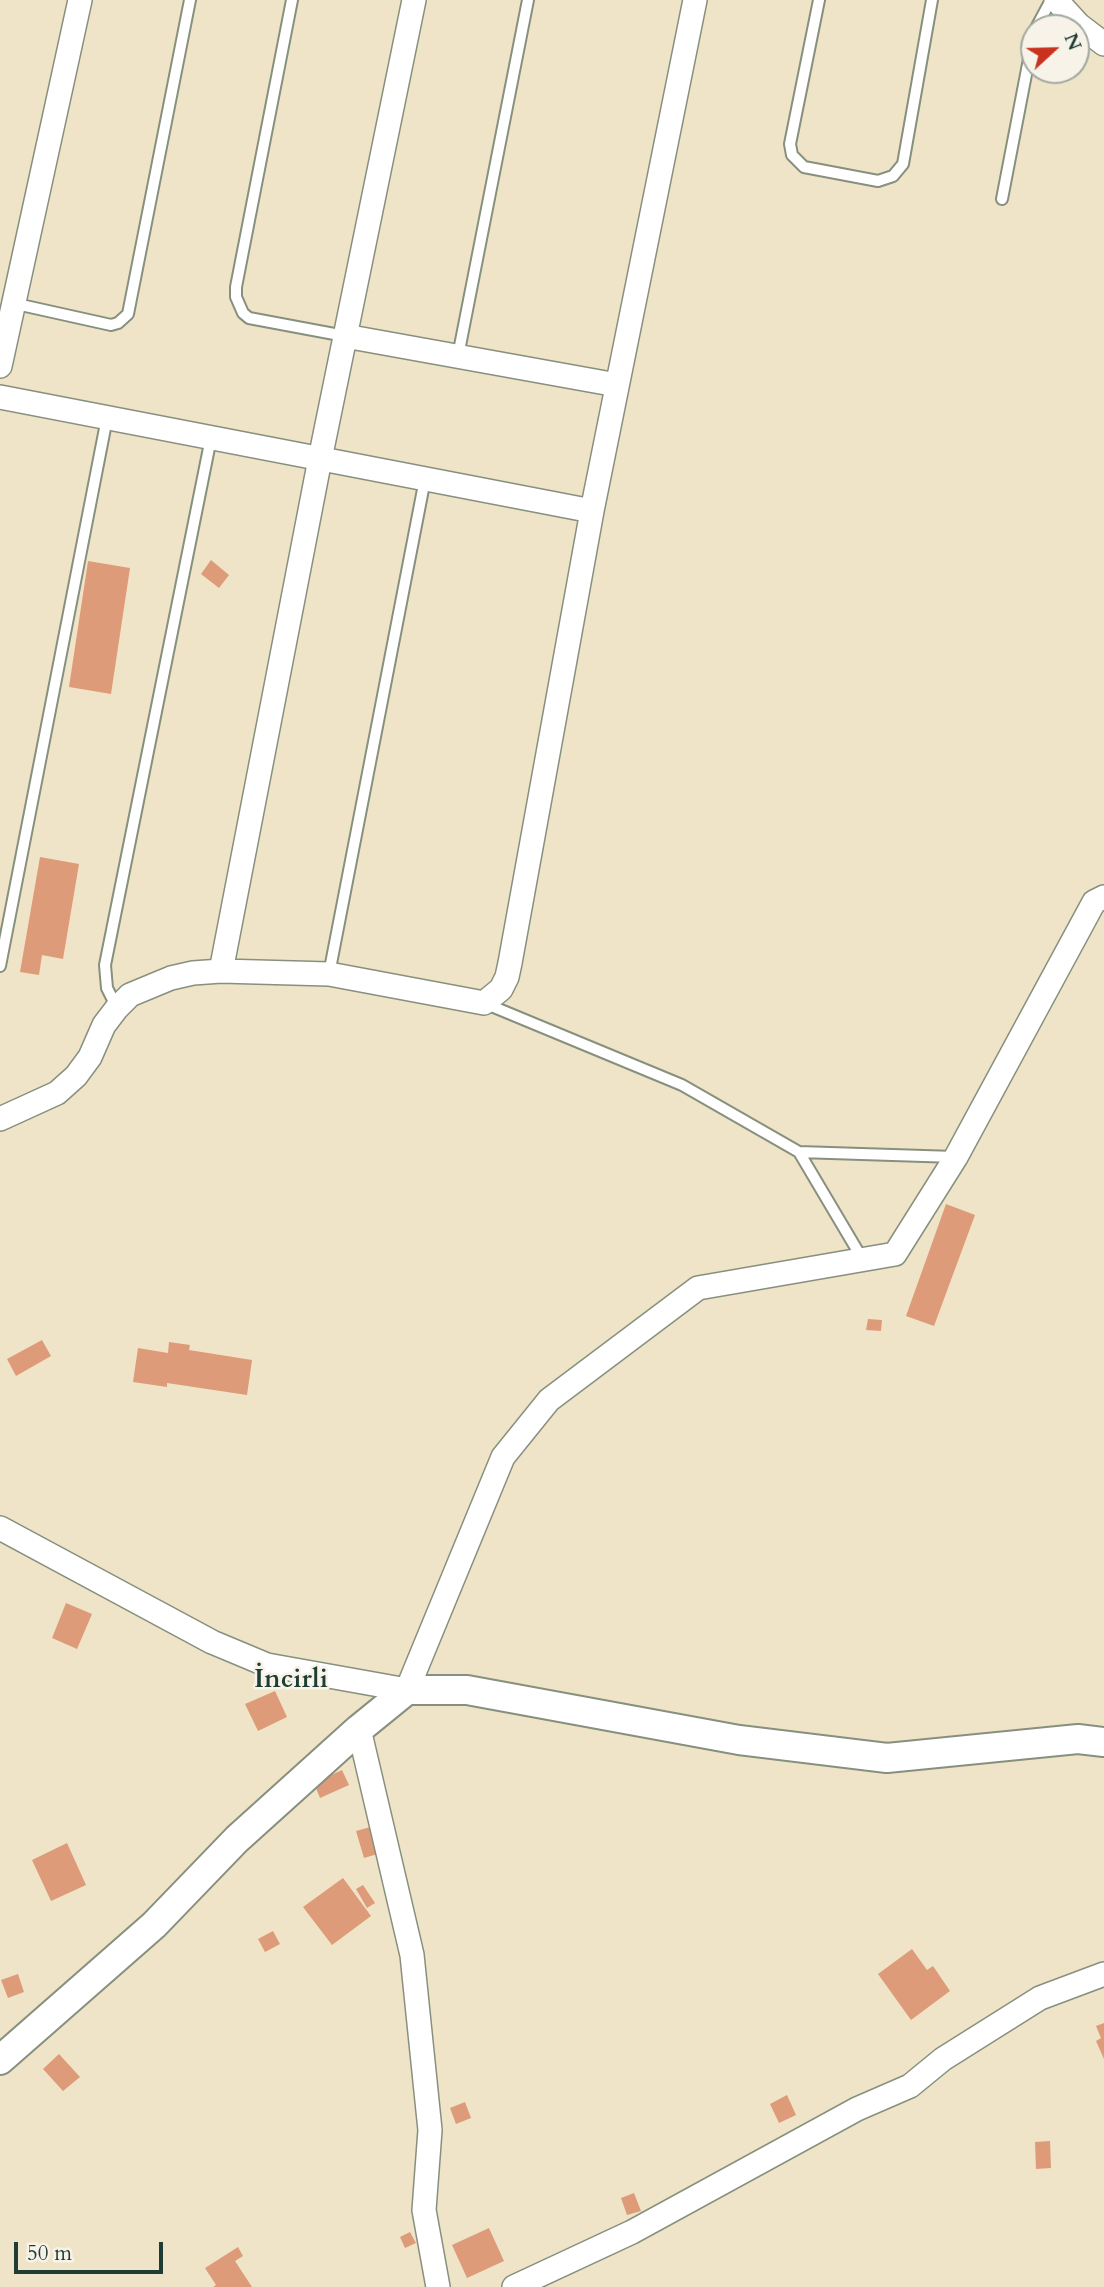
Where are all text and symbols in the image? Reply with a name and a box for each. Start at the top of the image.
north arrow [1020,14,1090,84]
text: N [1057,29,1088,54]
district label: İncirli [254,1665,328,1697]
scale bar [18,2228,166,2272]
text: 50 m [27,2239,72,2268]

